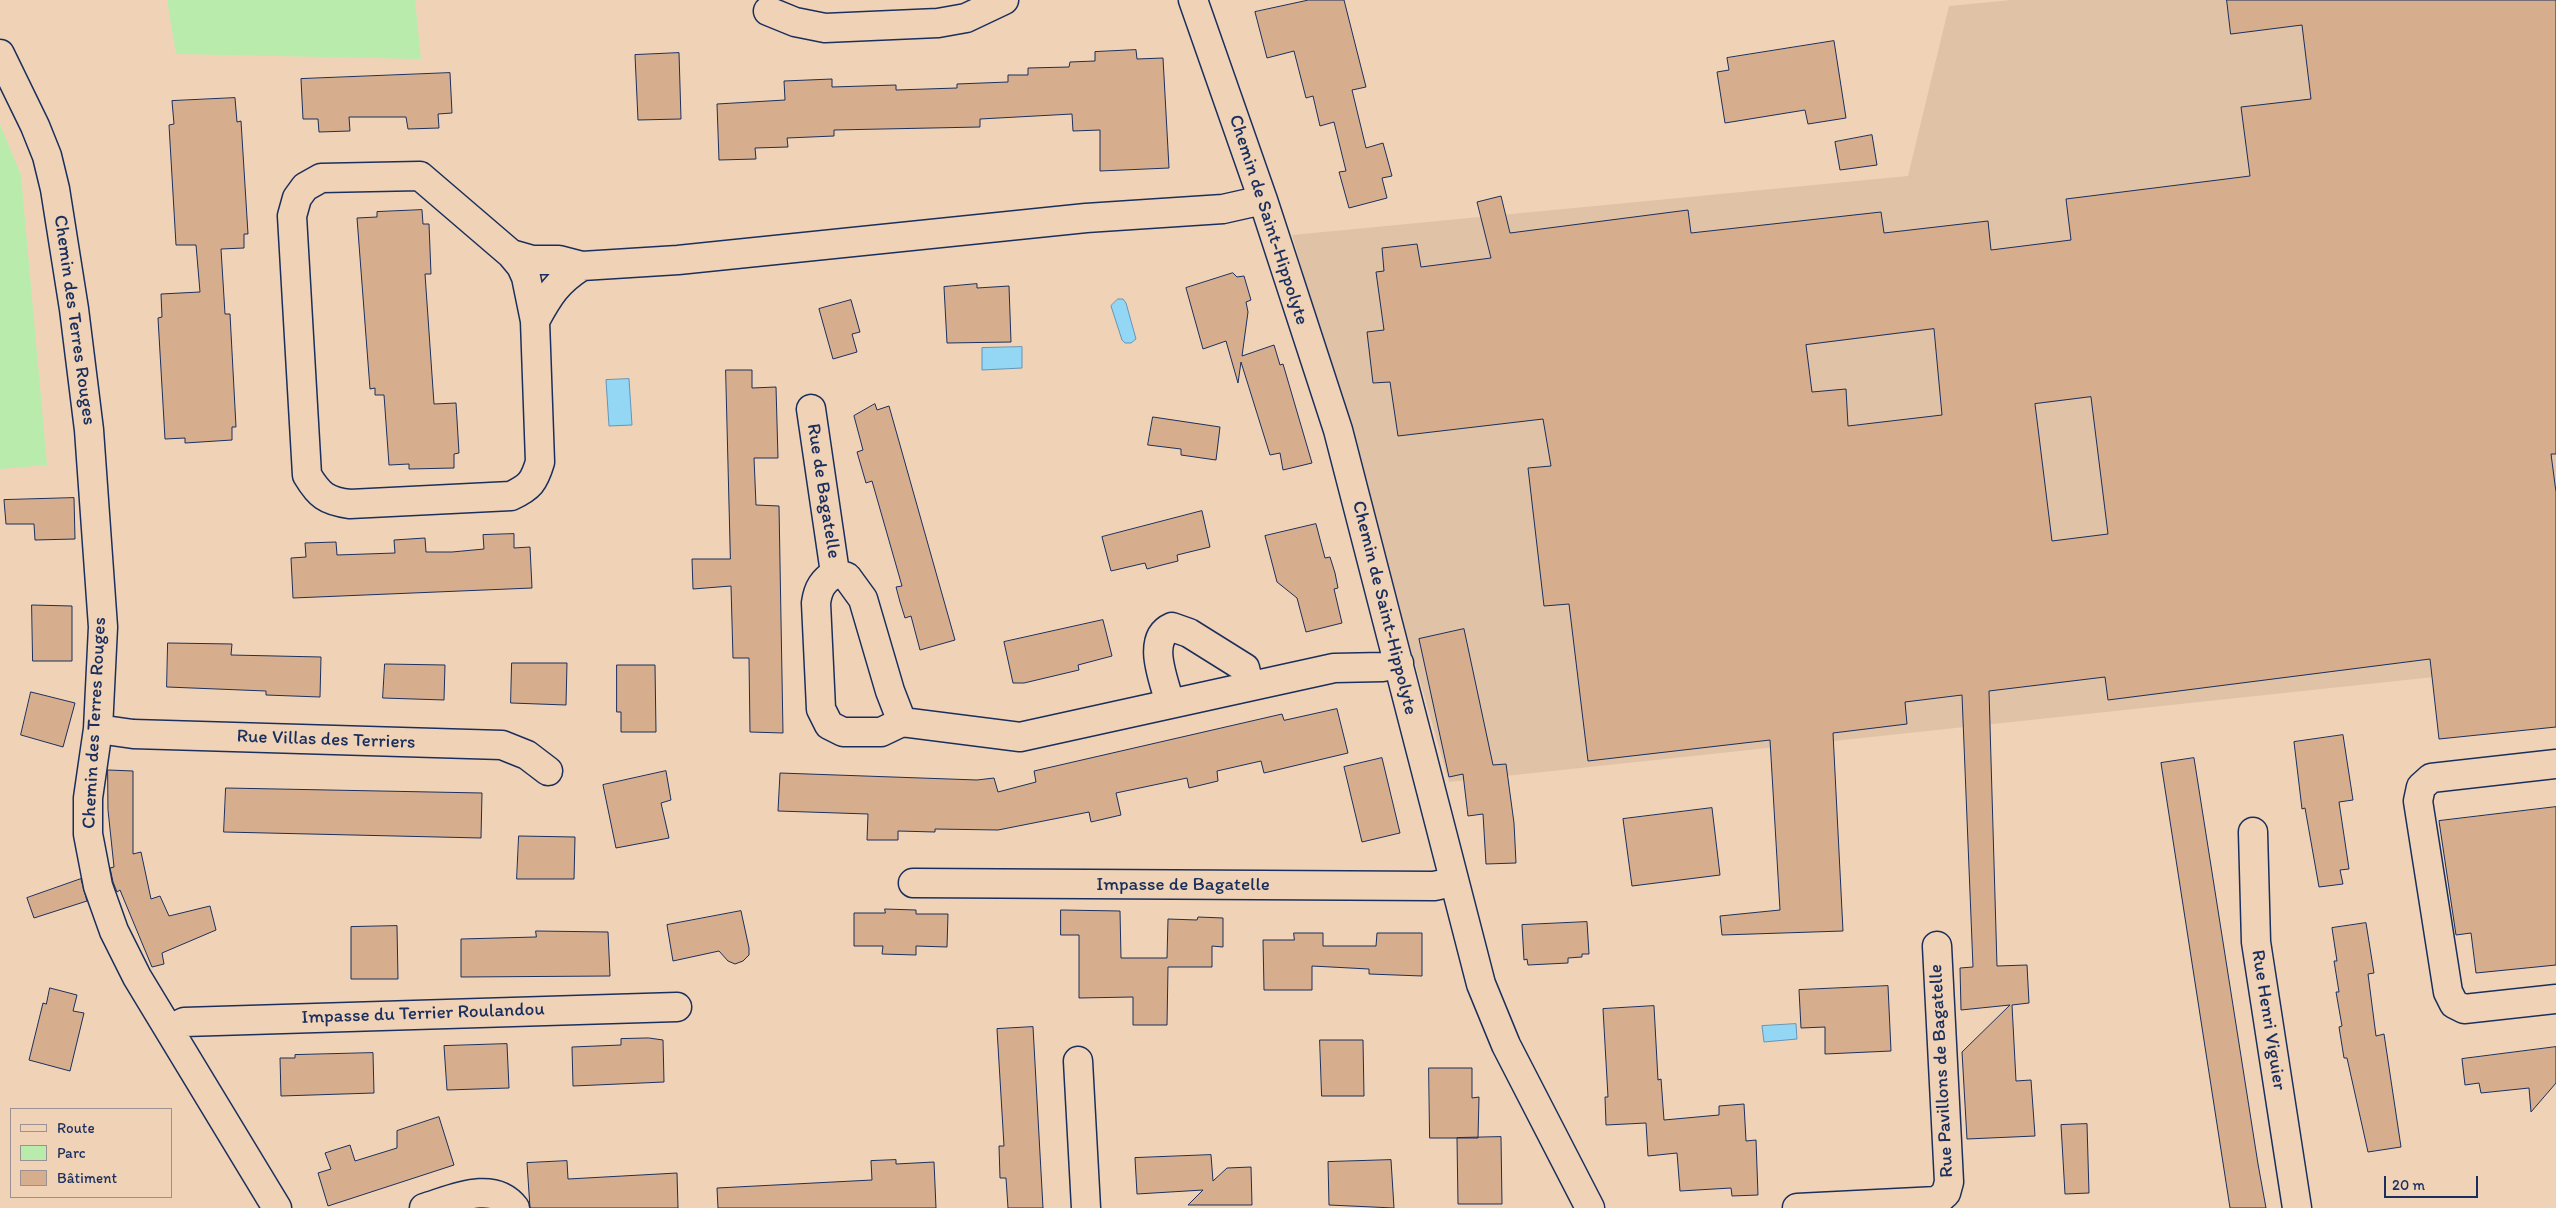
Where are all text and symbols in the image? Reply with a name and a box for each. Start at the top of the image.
street label: Chemin de Saint-Hippolyte [1223,112,1313,328]
street label: Chemin des Terres Rouges [48,213,100,427]
street label: Rue de Bagatelle [801,422,845,560]
street label: Chemin de Saint-Hippolyte [1346,499,1422,717]
street label: Chemin des Terres Rouges [78,616,112,830]
street label: Rue Villas des Terriers [236,725,416,755]
street label: Impasse de Bagatelle [1096,874,1270,896]
street label: Rue Henri Viguier [2246,948,2290,1092]
street label: Rue Pavillons de Bagatelle [1925,964,1959,1178]
street label: Impasse du Terrier Roulandou [301,998,545,1030]
legend [10,1108,172,1198]
text: Route [57,1119,95,1137]
text: Parc [57,1144,86,1162]
scale bar [2386,1166,2480,1198]
text: Bâtiment [57,1169,117,1187]
text: 20 m [2392,1176,2425,1194]

